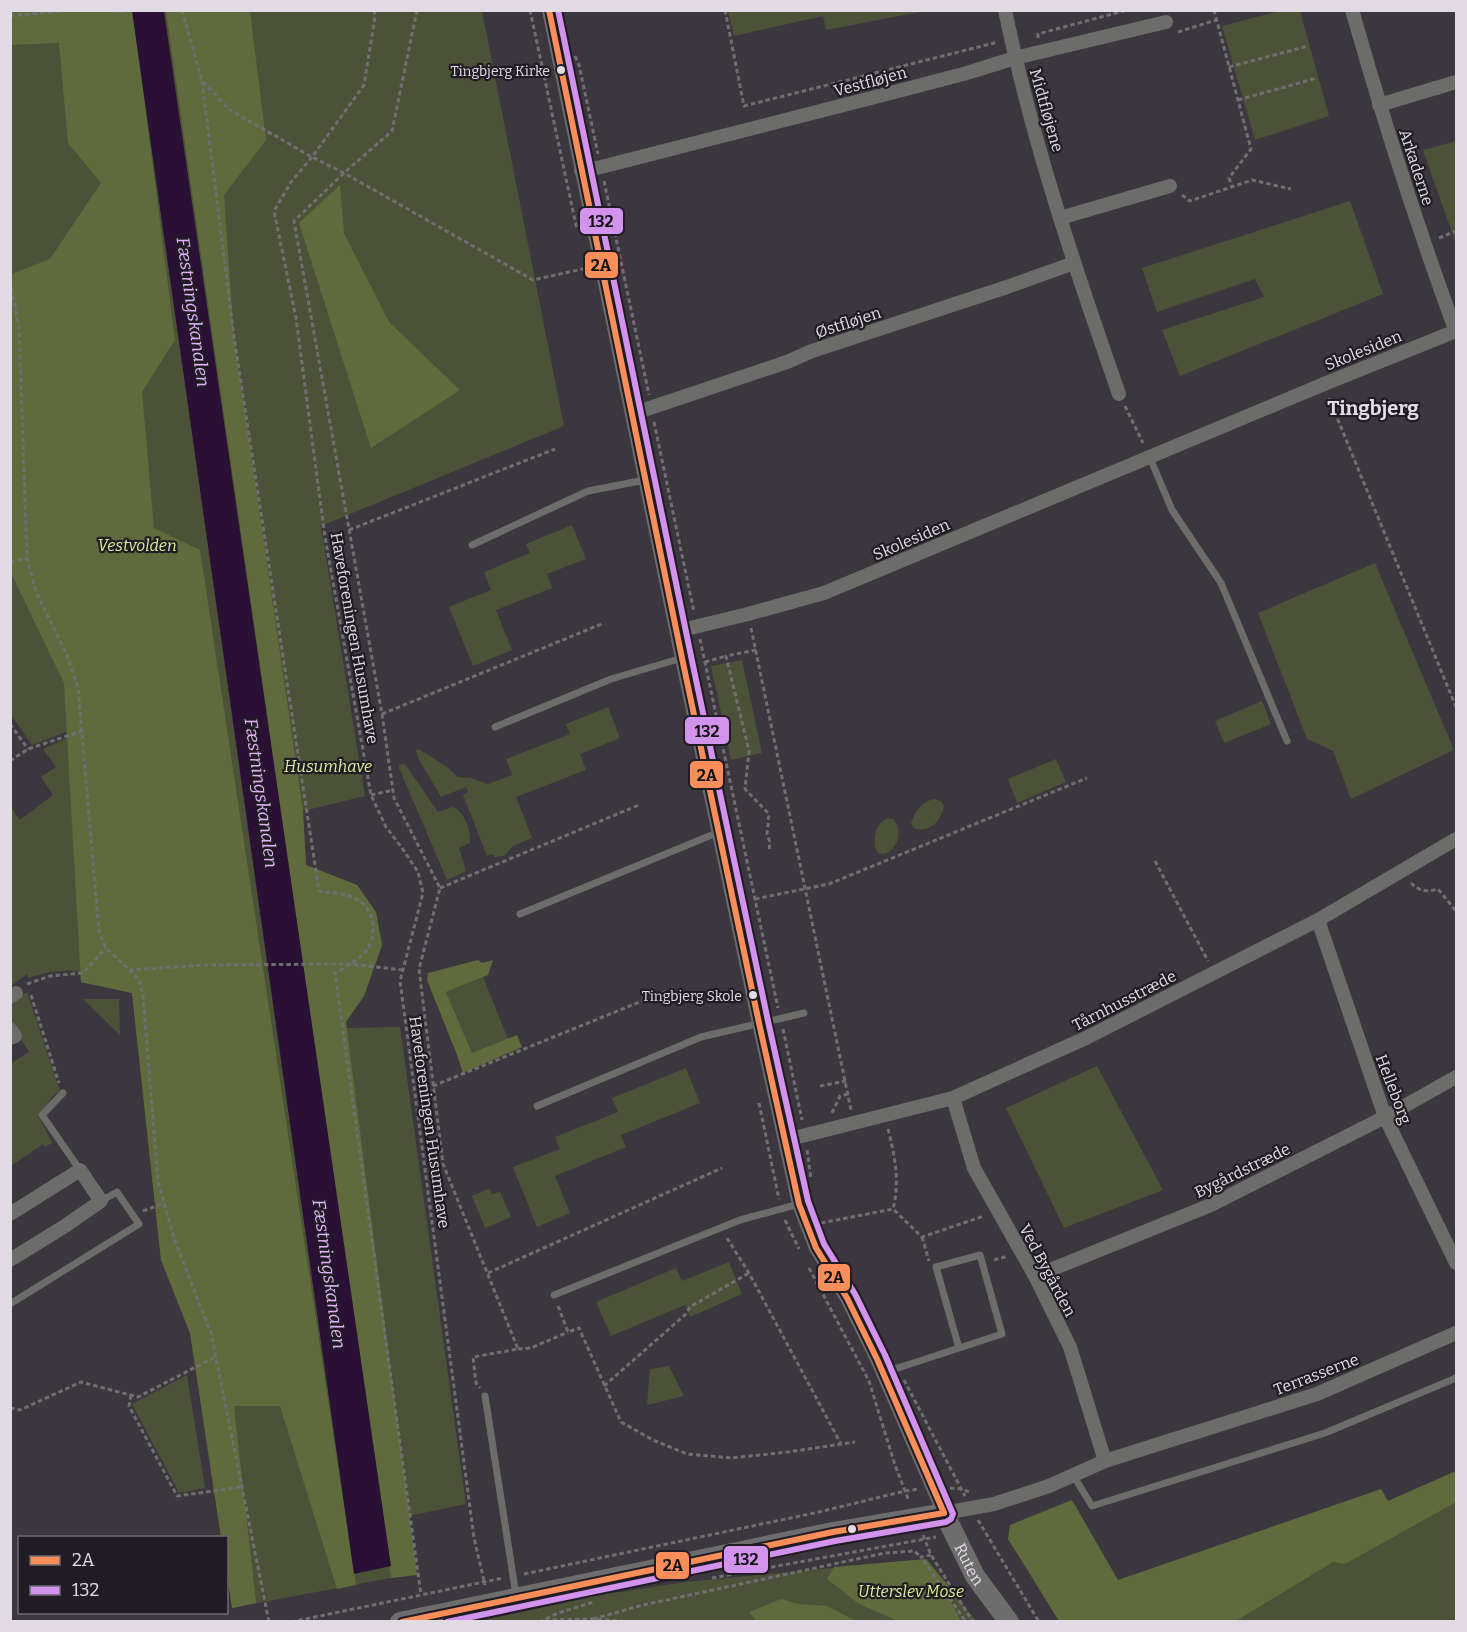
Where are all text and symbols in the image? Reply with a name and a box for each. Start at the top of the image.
place label: Tingbjerg Kirke [451,63,550,80]
street label: Vestfløjen [832,63,909,100]
marker: Tingbjerg Kirke [555,64,567,76]
street label: Midtfløjene [1026,66,1067,154]
street label: Arkaderne [1395,127,1438,208]
line badge: 132 [579,207,624,235]
text: 132 [588,212,614,231]
water label: Fæstningskanalen [172,236,214,388]
line badge: 2A [584,251,619,279]
text: 2A [591,256,612,275]
street label: Østfløjen [813,303,883,342]
street label: Skolesiden [1322,326,1405,375]
district label: Tingbjerg [1327,396,1419,420]
street label: Skolesiden [870,515,952,564]
street label: Haveforeningen Husumhave [327,531,382,745]
park label: Vestvolden [97,536,177,555]
line badge: 132 [684,716,730,745]
water label: Fæstningskanalen [240,717,282,869]
text: 132 [694,722,720,741]
park label: Husumhave [284,757,372,776]
line badge: 2A [689,760,724,789]
text: 2A [697,766,718,785]
street label: Tårnhusstræde [1069,966,1179,1035]
place label: Tingbjerg Skole [642,988,742,1005]
marker: Tingbjerg Skole [747,989,759,1001]
street label: Haveforeningen Husumhave [405,1015,454,1229]
street label: Helleborg [1372,1052,1416,1127]
street label: Bygårdstræde [1191,1139,1293,1202]
water label: Fæstningskanalen [308,1198,350,1350]
street label: Ved Bygården [1015,1221,1080,1320]
line badge: 2A [817,1263,851,1292]
text: 2A [824,1268,845,1287]
street label: Terrasserne [1271,1350,1361,1399]
unlabelled marker [846,1523,858,1535]
legend [18,1536,228,1614]
street label: Ruten [950,1540,988,1589]
line badge: 132 [723,1545,769,1574]
text: 2A [72,1549,95,1571]
text: 132 [733,1550,759,1569]
line badge: 2A [655,1551,690,1580]
text: 2A [663,1556,684,1575]
text: 132 [72,1579,99,1601]
park label: Utterslev Mose [858,1582,964,1601]

